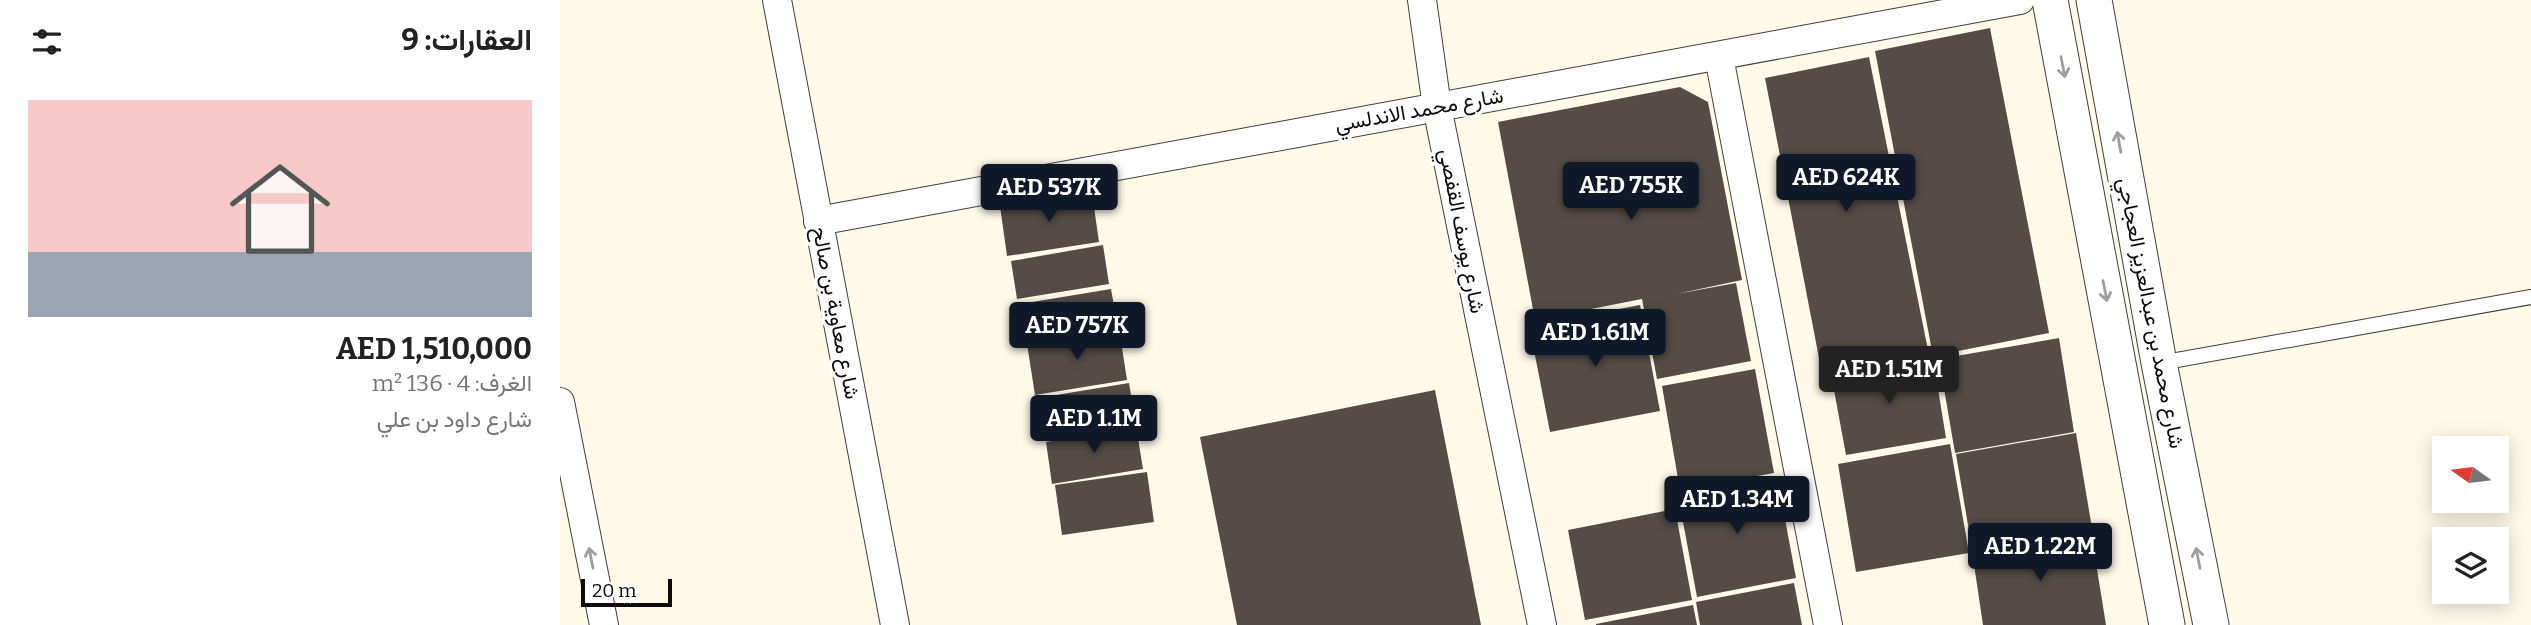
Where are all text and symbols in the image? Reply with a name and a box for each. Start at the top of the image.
text: العقارات: 9 [401,22,532,58]
icon: filters [28,23,66,61]
one-way arrow [2057,55,2070,78]
street label: شارع محمد الاندلسي [1333,82,1506,142]
one-way arrow [2112,131,2125,154]
icon: home [217,146,343,272]
street label: شارع يوسف القفصي [1429,146,1491,316]
pin: AED 624K [1774,154,1918,214]
pin: AED 755K [1559,162,1703,222]
text: AED 624K [1792,163,1900,191]
pin: AED 537K [977,164,1121,224]
text: AED 755K [1579,171,1683,199]
text: AED 537K [997,173,1101,201]
street label: شارع محمد بن عبدالعزيز العجاجي [2108,175,2190,451]
street label: شارع معاوية بن صالح [806,225,865,402]
one-way arrow [2098,279,2112,302]
pin: AED 757K [1005,302,1149,362]
pin: AED 1.61M [1515,310,1675,369]
text: AED 757K [1025,311,1129,339]
text: AED 1.61M [1541,318,1649,346]
text: AED 1,510,000 [336,331,532,367]
pin: AED 1.51M [1809,346,1969,406]
text: AED 1.51M [1835,355,1943,383]
text: الغرف: 4 · 136 m² [372,369,532,397]
pin: AED 1.1M [1022,396,1166,455]
text: AED 1.1M [1046,404,1142,432]
text: شارع داود بن علي [377,405,532,433]
north arrow [2432,436,2510,513]
map controls [2432,436,2509,604]
pin: AED 1.34M [1657,476,1817,536]
text: AED 1.34M [1680,485,1794,513]
pin: AED 1.22M [1960,524,2120,583]
button: layers [2432,527,2509,604]
text: AED 1.22M [1984,532,2096,560]
one-way arrow [584,547,597,570]
one-way arrow [2190,547,2204,570]
scale bar [581,576,672,608]
text: 20 m [592,579,636,602]

